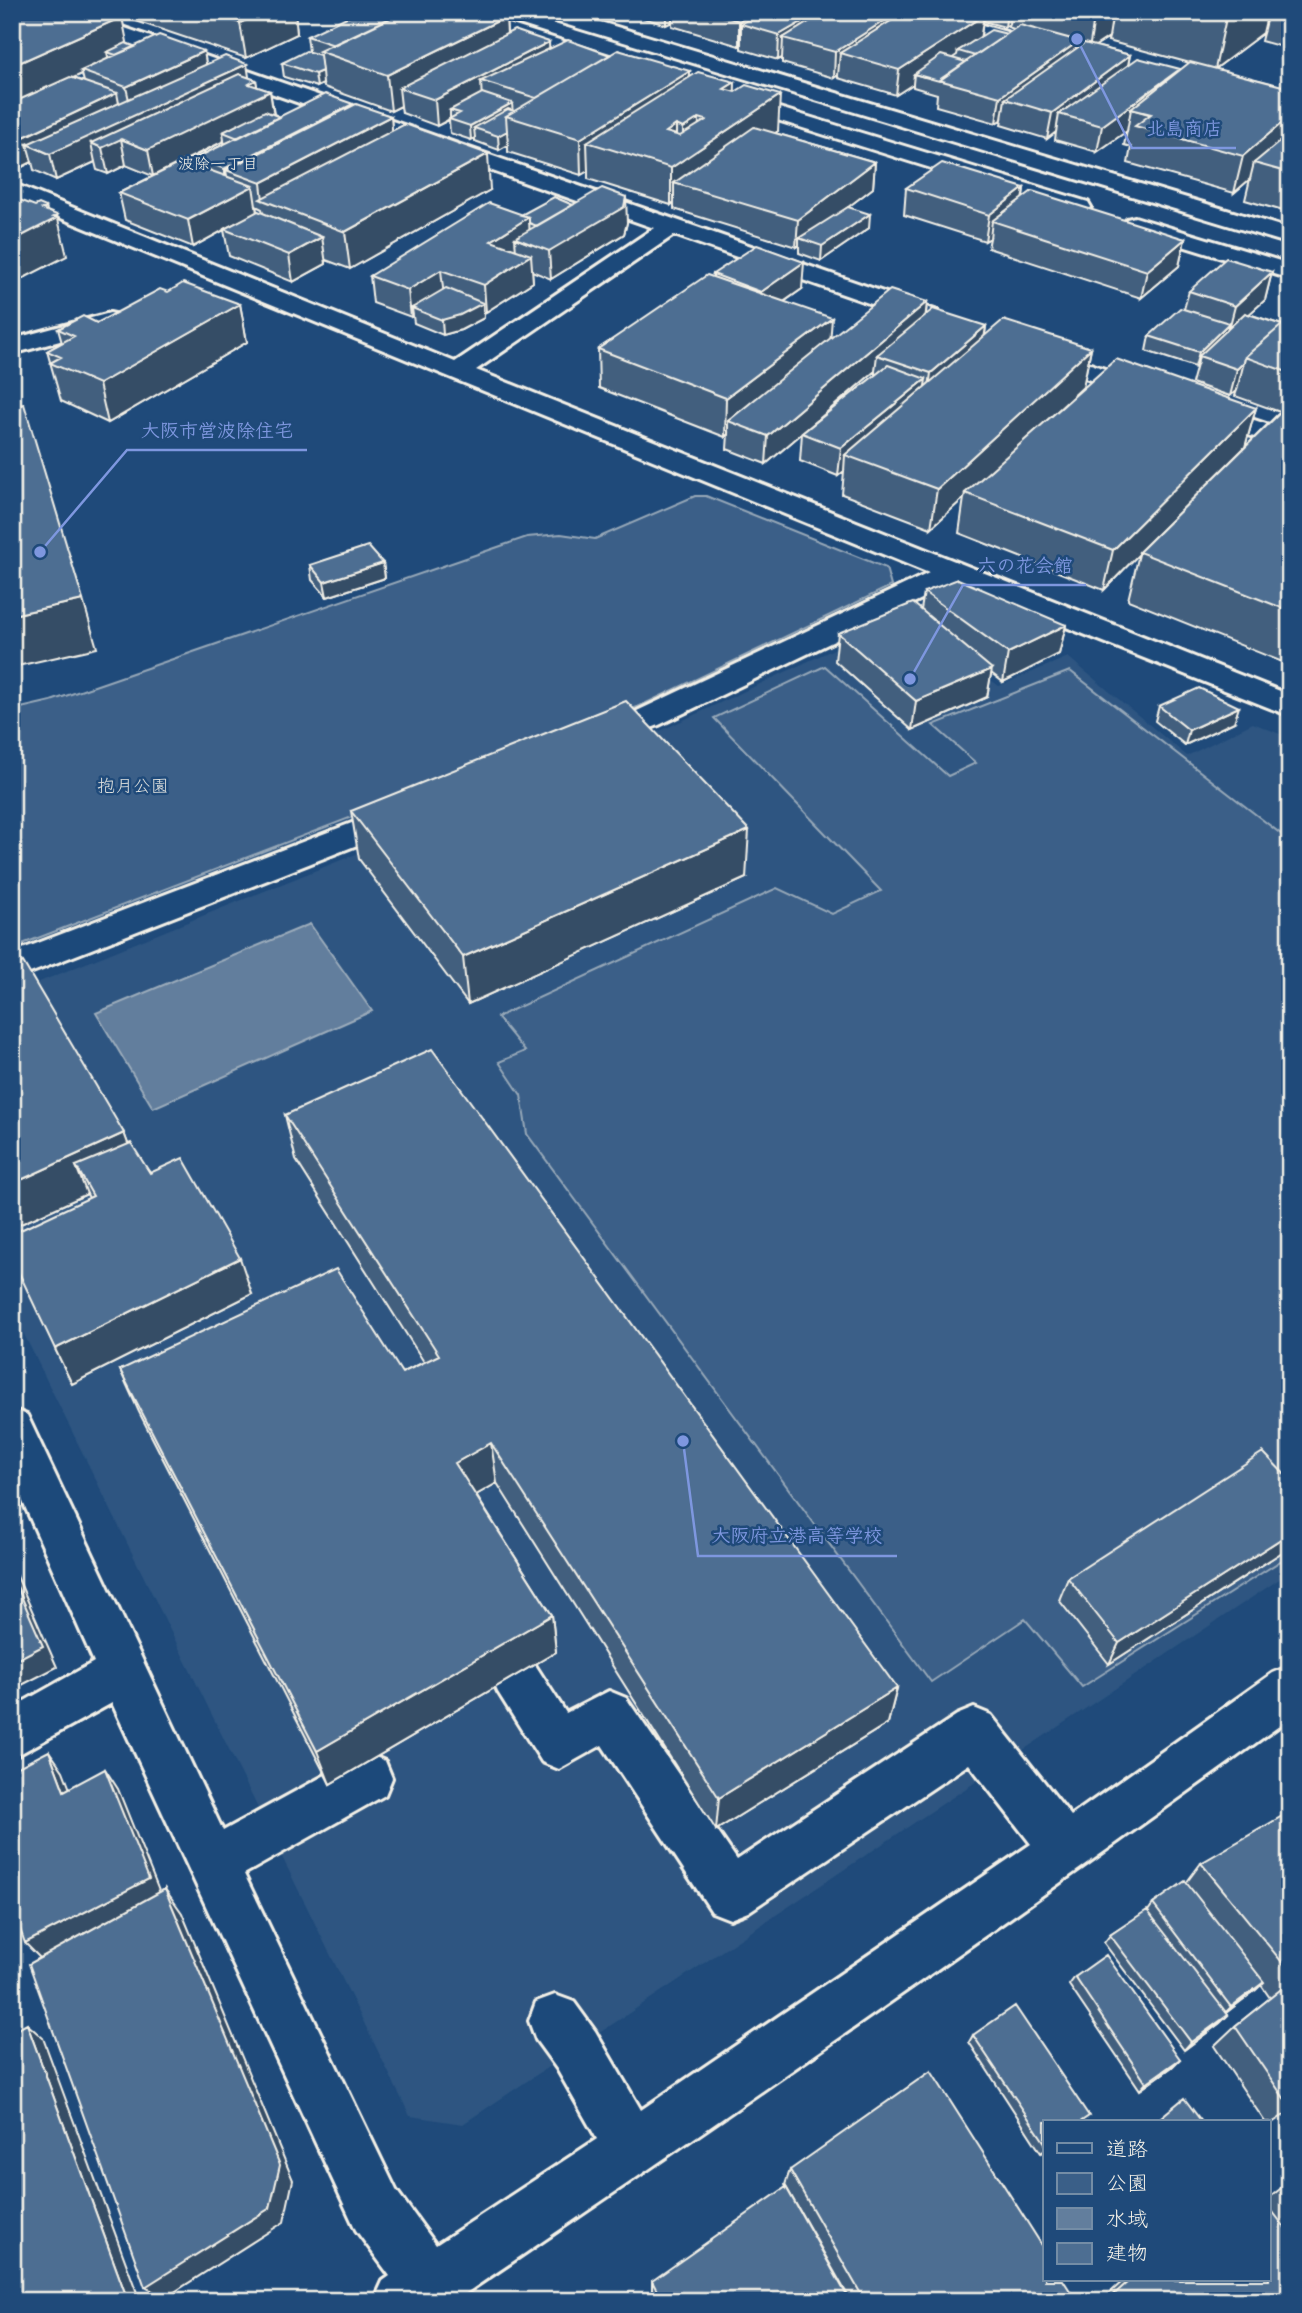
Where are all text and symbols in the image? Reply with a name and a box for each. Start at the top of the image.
callout: 北島商店 [1132,108,1236,148]
text: 北島商店 [1146,116,1222,140]
district label: 波除一丁目 [178,153,258,173]
callout: 大阪市営波除住宅 [127,410,307,450]
text: 大阪市営波除住宅 [141,418,293,442]
callout: 六の花会館 [963,545,1086,585]
text: 六の花会館 [977,553,1073,577]
park label: 抱月公園 [97,774,169,797]
callout: 大阪府立港高等学校 [698,1516,897,1556]
text: 大阪府立港高等学校 [711,1523,883,1547]
legend [1043,2120,1270,2282]
text: 道路 [1106,2135,1148,2162]
text: 公園 [1106,2169,1148,2196]
text: 水域 [1106,2205,1148,2232]
text: 建物 [1106,2239,1148,2266]

